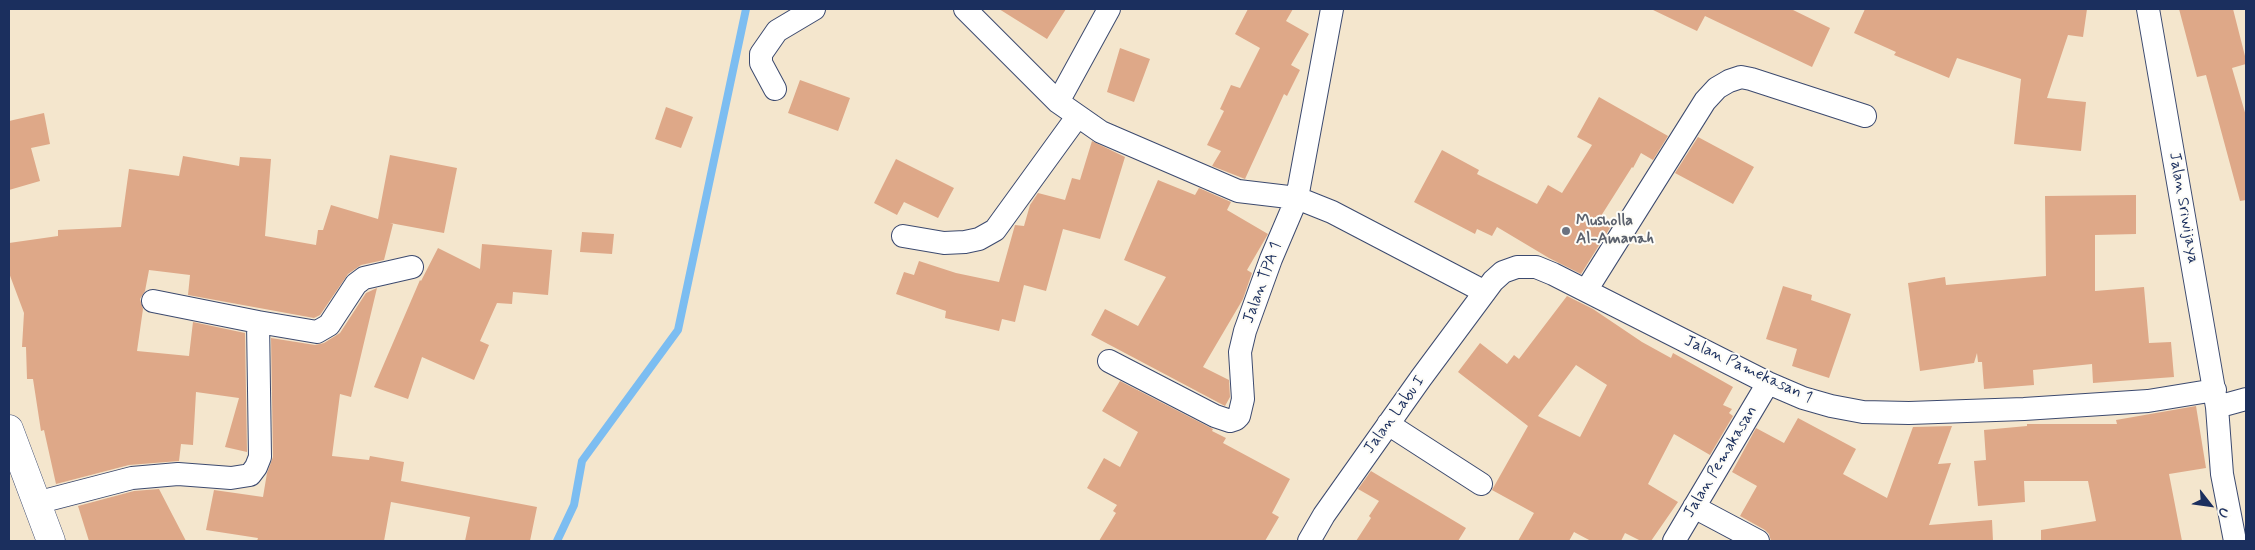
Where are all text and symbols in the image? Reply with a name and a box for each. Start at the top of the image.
street label: Jalan Sriwijaya [2164,151,2202,265]
place label: Musholla Al-Amanah [1576,212,1654,250]
marker: Musholla Al-Amanah [1560,225,1572,237]
street label: Jalan TPA 1 [1239,240,1287,326]
street label: Jalan Pamekasan 1 [1681,332,1815,408]
street label: Jalan Labu I [1360,372,1430,458]
street label: Jalan Pemakasan [1680,403,1762,521]
north arrow [2185,480,2235,530]
text: U [2213,504,2233,521]

